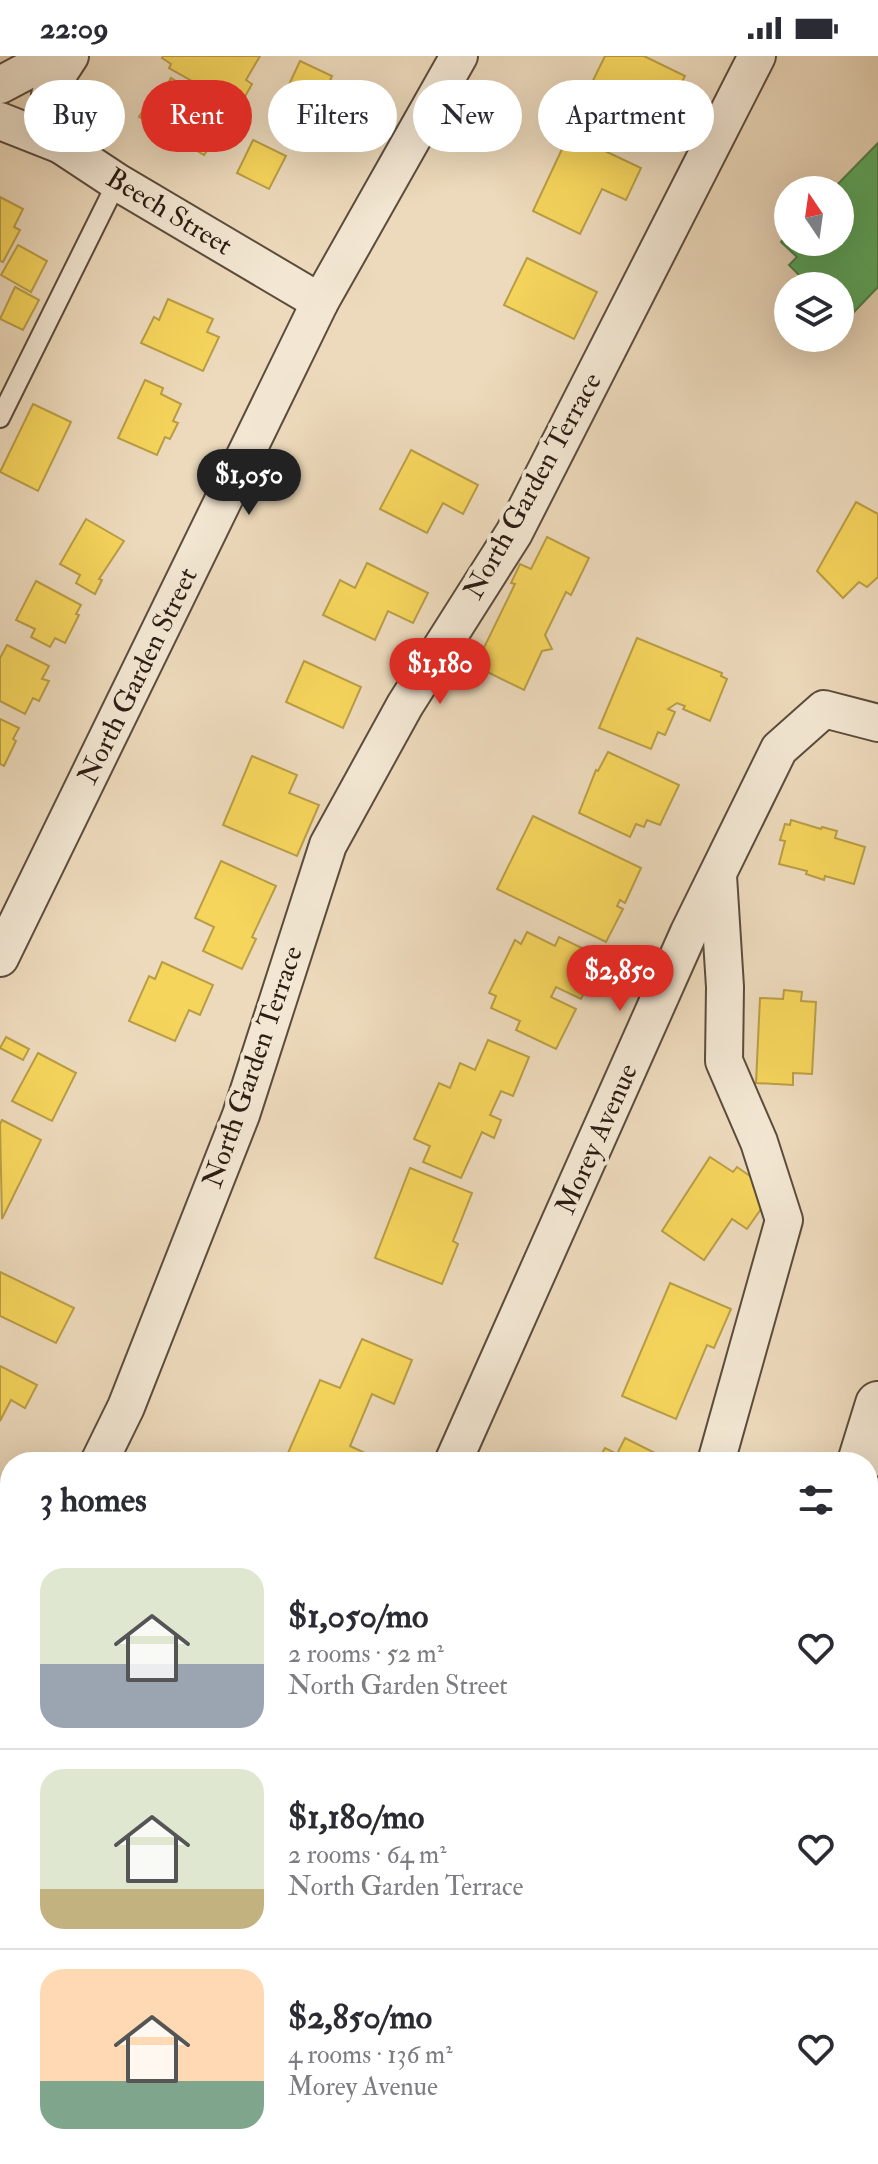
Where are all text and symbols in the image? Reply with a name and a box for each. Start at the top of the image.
text: 22:09 [40,10,109,47]
chip: Buy [24,80,125,152]
chip: Rent [141,80,252,152]
chip: Filters [268,80,397,152]
chip: New [413,80,522,152]
chip: Apartment [538,80,714,152]
street label: Beech Street [100,161,238,263]
north arrow [774,176,854,256]
map controls [774,176,854,352]
button: layers [774,272,854,352]
street label: North Garden Terrace [456,366,610,605]
pin: $1,050 [184,449,314,517]
text: $1,050 [215,459,283,491]
street label: North Garden Street [70,562,206,790]
pin: $1,180 [375,638,505,706]
text: $1,180 [408,648,473,680]
street label: North Garden Terrace [195,941,311,1193]
pin: $2,850 [555,945,685,1013]
text: $2,850 [585,955,655,987]
street label: Morey Avenue [548,1058,646,1220]
icon: filters [794,1478,838,1522]
text: 3 homes [40,1479,147,1522]
text: $1,050/mo [288,1595,428,1638]
icon: home [104,1600,200,1696]
icon: heart [794,1626,838,1670]
text: 2 rooms · 52 m² [288,1638,444,1670]
text: North Garden Street [288,1670,508,1702]
text: $1,180/mo [288,1796,424,1839]
icon: home [104,1801,200,1897]
icon: heart [794,1827,838,1871]
text: 2 rooms · 64 m² [288,1839,447,1871]
text: North Garden Terrace [288,1871,523,1903]
text: $2,850/mo [288,1996,432,2039]
icon: home [104,2001,200,2097]
icon: heart [794,2027,838,2071]
text: 4 rooms · 136 m² [288,2039,453,2071]
text: Morey Avenue [288,2071,438,2103]

